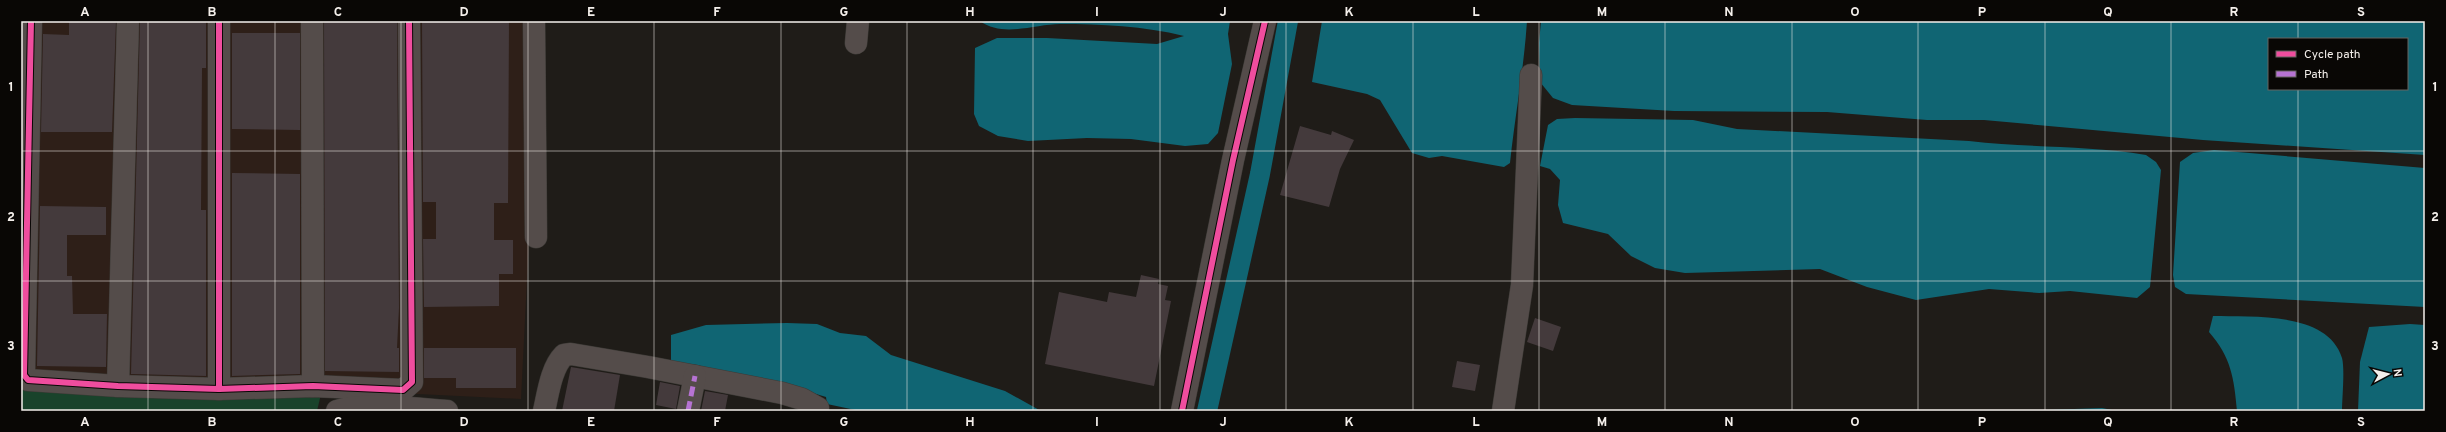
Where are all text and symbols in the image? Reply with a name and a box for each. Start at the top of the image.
text: A [80,5,90,21]
text: B [208,5,217,21]
text: C [334,5,342,21]
text: D [459,5,469,21]
text: E [587,5,595,21]
text: F [713,5,721,21]
text: G [840,5,849,21]
text: H [965,5,975,21]
text: I [1095,5,1099,21]
text: J [1219,5,1227,21]
text: K [1344,5,1354,21]
text: L [1472,5,1480,21]
text: M [1597,5,1607,21]
text: N [1724,5,1734,21]
text: O [1850,5,1860,21]
text: P [1978,5,1987,21]
text: Q [2103,5,2113,21]
text: R [2230,5,2239,21]
text: S [2357,5,2365,21]
legend [2268,38,2408,90]
text: Cycle path [2304,47,2361,63]
text: Path [2304,67,2329,83]
text: 1 [8,80,14,96]
text: 1 [2432,80,2438,96]
text: 2 [7,210,15,226]
text: 2 [2431,210,2439,226]
text: 3 [7,339,15,355]
text: 3 [2431,339,2439,355]
north arrow [2368,354,2408,394]
text: N [2390,368,2404,378]
text: A [80,415,90,431]
text: B [208,415,217,431]
text: C [334,415,342,431]
text: D [459,415,469,431]
text: E [587,415,595,431]
text: F [713,415,721,431]
text: G [840,415,849,431]
text: H [965,415,975,431]
text: I [1095,415,1099,431]
text: J [1219,415,1227,431]
text: K [1344,415,1354,431]
text: L [1472,415,1480,431]
text: M [1597,415,1607,431]
text: N [1724,415,1734,431]
text: O [1850,415,1860,431]
text: P [1978,415,1987,431]
text: Q [2103,415,2113,431]
text: R [2230,415,2239,431]
text: S [2357,415,2365,431]

